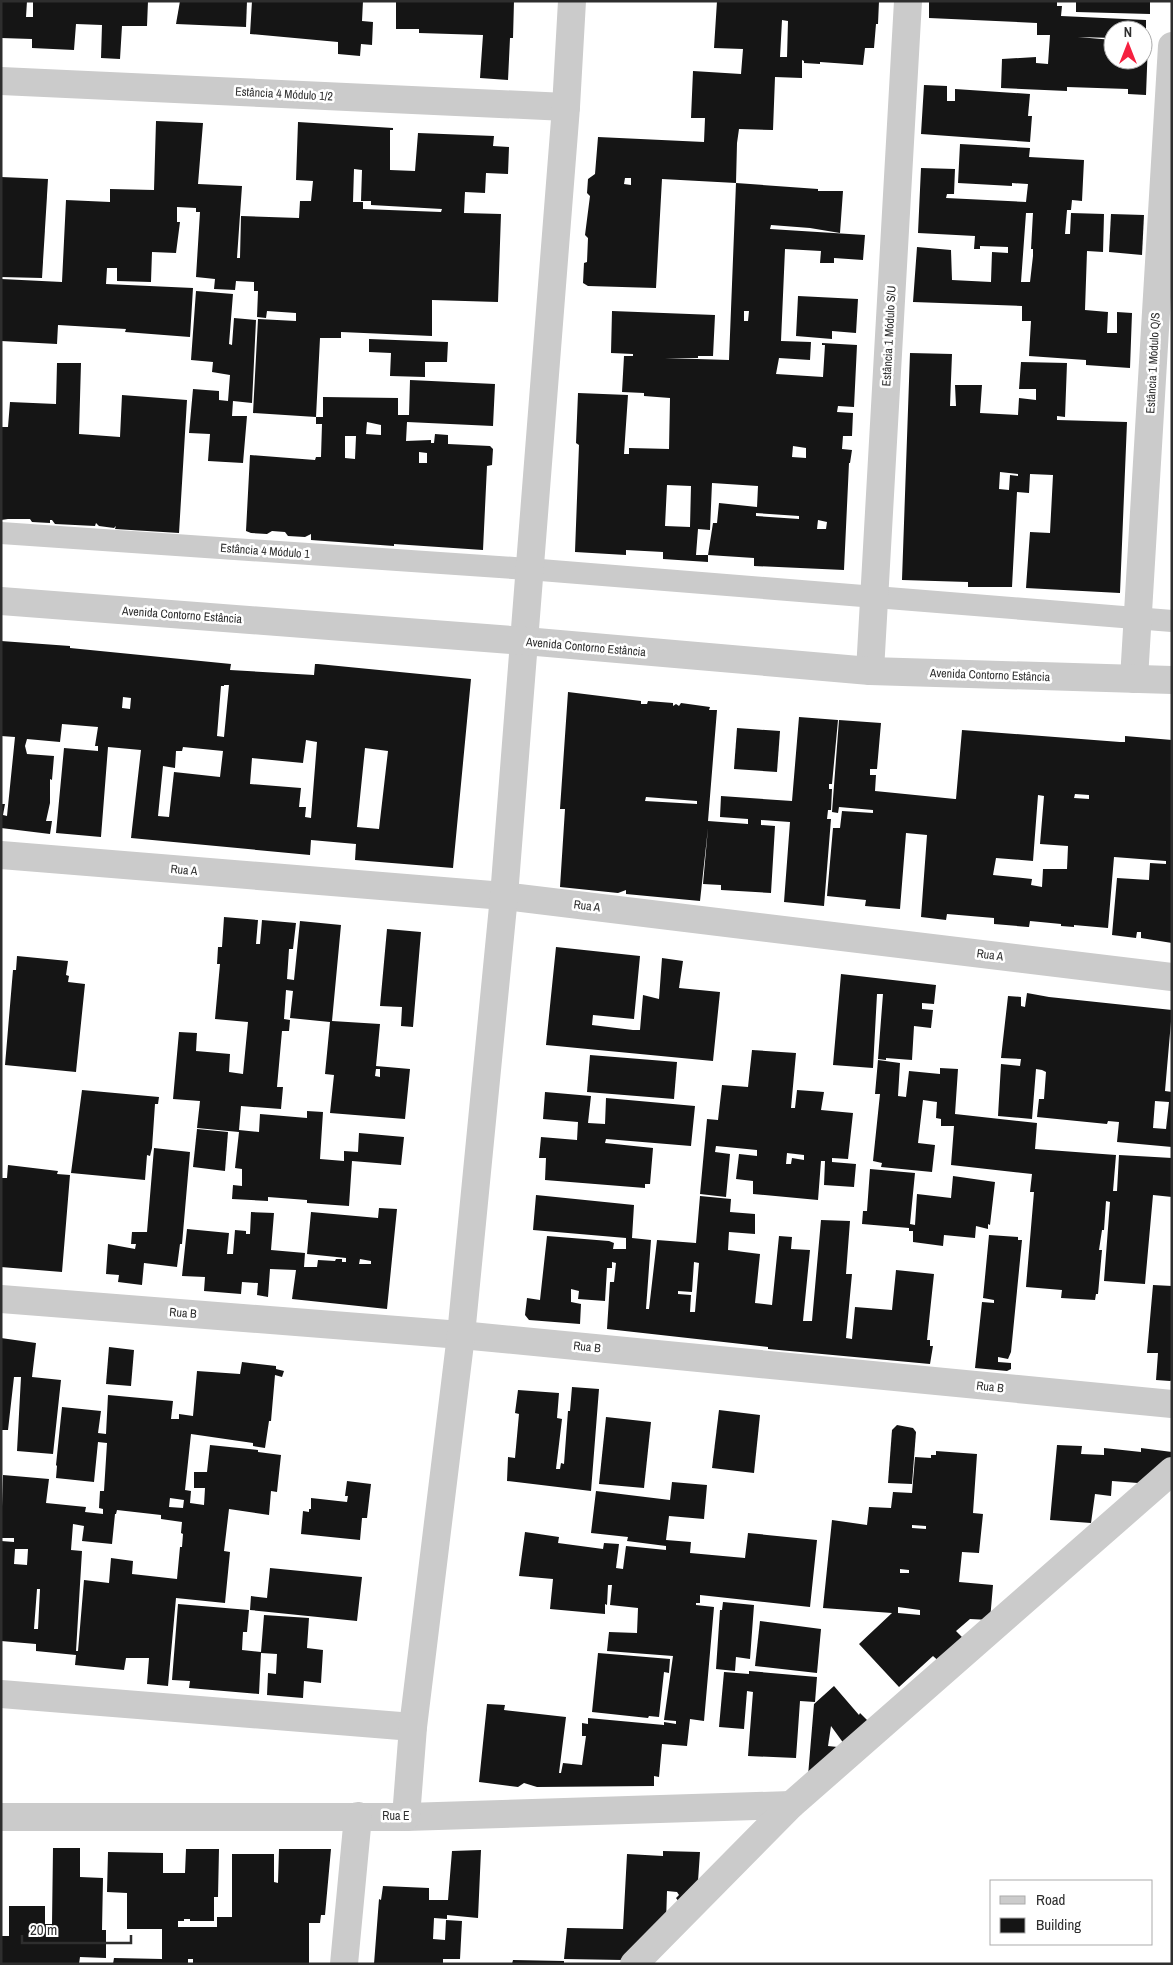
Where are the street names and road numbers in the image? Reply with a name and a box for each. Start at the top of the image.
street label: Estância 4 Módulo 1/2 [235,83,333,105]
street label: Estância 1 Módulo S/U [878,285,900,387]
street label: Estância 1 Módulo Q/S [1142,312,1164,414]
street label: Estância 4 Módulo 1 [220,540,311,562]
street label: Avenida Contorno Estância [120,603,243,627]
street label: Avenida Contorno Estância [524,634,647,660]
street label: Avenida Contorno Estância [929,665,1051,685]
street label: Rua A [170,861,198,879]
street label: Rua A [573,896,602,916]
street label: Rua A [976,945,1005,965]
street label: Rua B [169,1304,198,1322]
street label: Rua B [573,1338,602,1356]
street label: Rua B [976,1378,1005,1396]
street label: Rua E [382,1808,410,1824]

